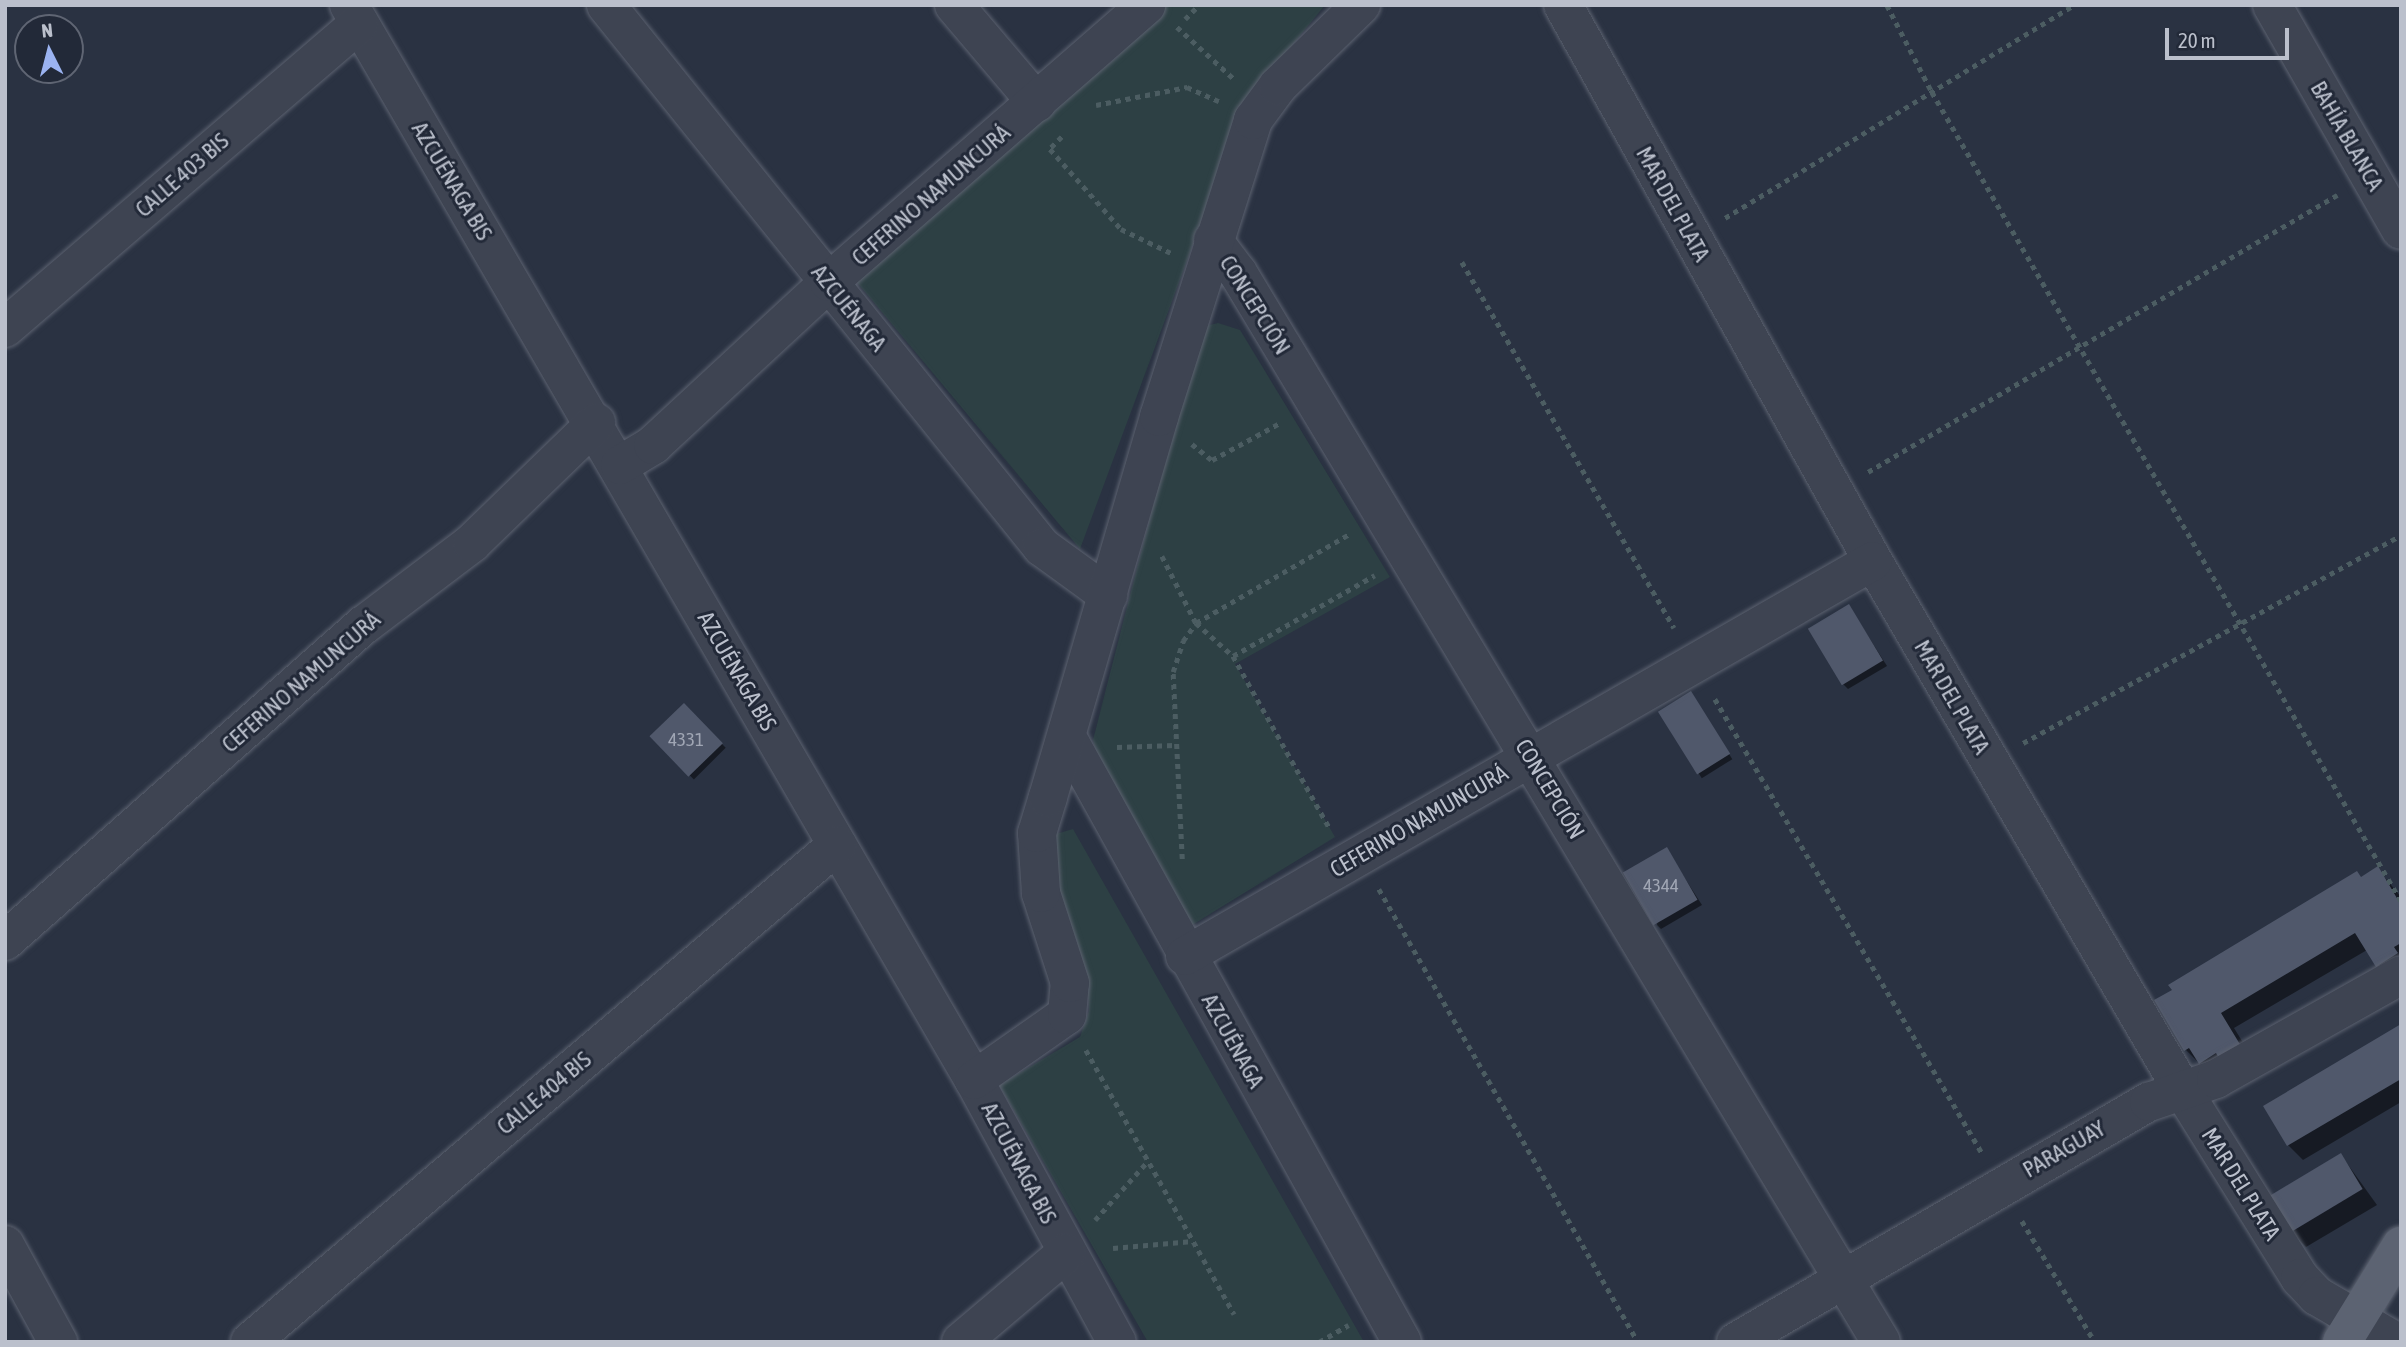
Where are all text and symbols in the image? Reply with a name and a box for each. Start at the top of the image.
north arrow [14,14,84,84]
scale bar [2168,14,2292,58]
text: N [40,19,54,42]
text: 20 m [2178,28,2216,52]
street label: BAHÍA BLANCA [2305,76,2389,196]
street label: AZCUÉNAGA BIS [406,117,498,245]
street label: CEFERINO NAMUNCURÁ [846,119,1016,271]
street label: CALLE 403 BIS [130,127,234,223]
street label: MAR DEL PLATA [1630,142,1716,266]
street label: CONCEPCIÓN [1214,250,1296,360]
street label: AZCUÉNAGA [806,259,892,357]
street label: CEFERINO NAMUNCURÁ [216,606,386,758]
street label: AZCUÉNAGA BIS [692,606,782,736]
street label: MAR DEL PLATA [1908,635,1996,759]
house number: 4331 [668,729,704,751]
street label: CONCEPCIÓN [1509,734,1591,844]
street label: CEFERINO NAMUNCURÁ [1325,759,1513,883]
house number: 4344 [1643,875,1679,897]
street label: AZCUÉNAGA [1196,989,1270,1093]
street label: CALLE 404 BIS [491,1046,597,1140]
street label: AZCUÉNAGA BIS [976,1098,1062,1228]
street label: PARAGUAY [2018,1114,2110,1184]
street label: MAR DEL PLATA [2196,1123,2286,1245]

